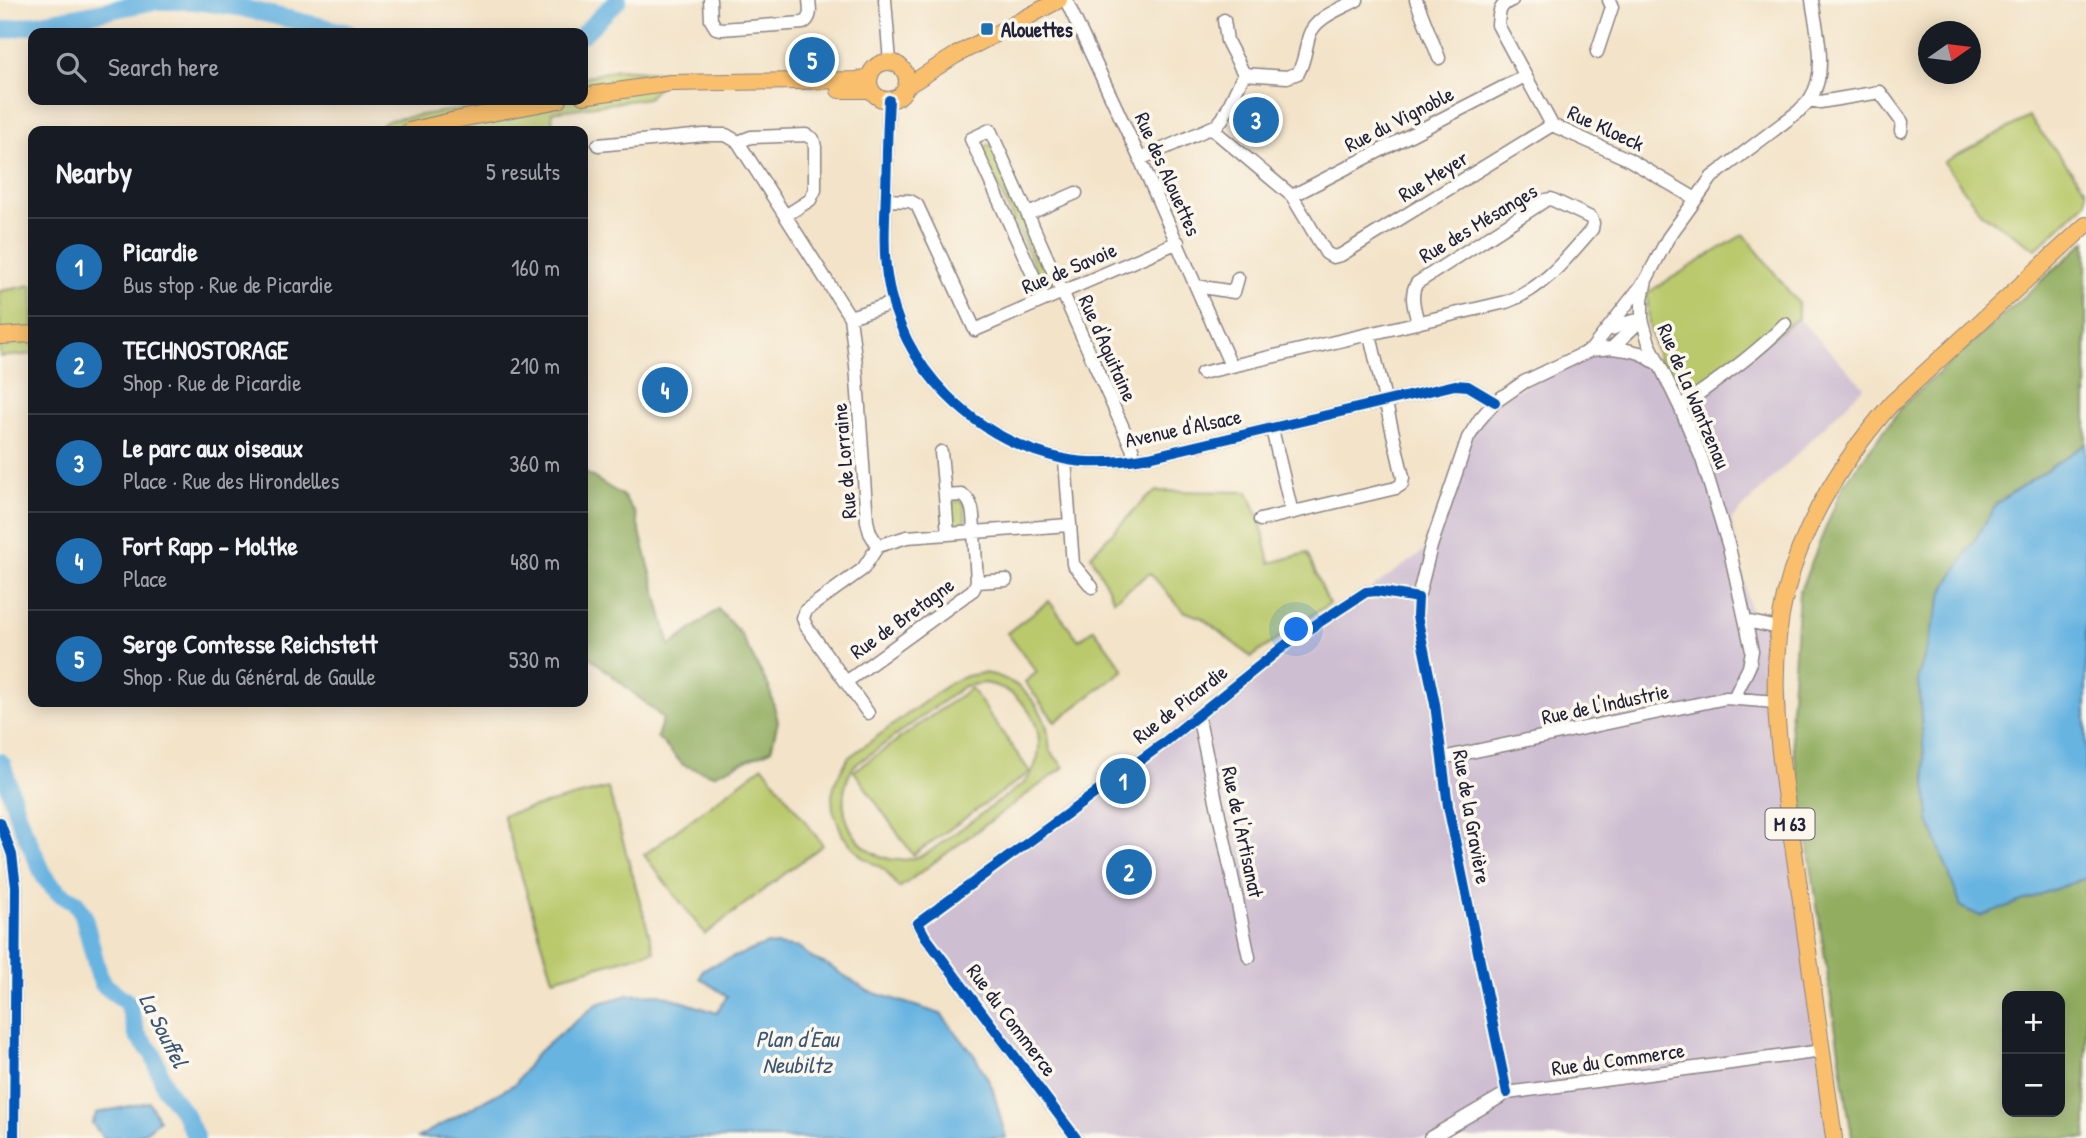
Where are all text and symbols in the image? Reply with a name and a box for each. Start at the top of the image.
place label: Alouettes [1001,15,1073,44]
marker: Alouettes [979,21,995,37]
north arrow [1918,21,1981,84]
search box [28,28,588,105]
pin: 5 [789,34,835,86]
icon: search [52,48,90,86]
text: Search here [108,49,219,84]
street label: Rue du Vignoble [1339,79,1459,159]
pin: 3 [1233,94,1279,146]
street label: Rue Kloeck [1563,98,1649,158]
street label: Rue des Alouettes [1128,108,1208,240]
street label: Rue Meyer [1393,143,1473,209]
text: Nearby [56,152,132,192]
text: 5 results [486,156,560,187]
street label: Rue des Mésanges [1414,176,1542,270]
text: Picardie [123,234,198,269]
street label: Rue de Savoie [1017,235,1121,301]
text: 1 [75,252,83,283]
text: 160 m [511,252,560,283]
text: Bus stop · Rue de Picardie [123,269,333,300]
street label: Rue d'Aquitaine [1072,290,1144,406]
street label: Rue de La Wantzenau [1650,319,1738,473]
text: TECHNOSTORAGE [123,332,288,367]
text: 2 [74,350,84,381]
text: 210 m [510,350,560,381]
pin: 4 [642,364,688,416]
text: Shop · Rue de Picardie [123,367,301,398]
street label: Rue de Lorraine [825,402,863,520]
street label: Avenue d'Alsace [1122,402,1244,454]
text: Le parc aux oiseaux [123,430,304,465]
text: 3 [74,448,84,479]
text: 360 m [509,448,560,479]
text: Place · Rue des Hirondelles [123,465,339,496]
text: Fort Rapp - Moltke [123,528,298,563]
text: 4 [75,546,83,577]
text: 480 m [510,546,560,577]
text: Place [123,563,167,594]
street label: Rue de Bretagne [844,570,960,666]
your location [1279,612,1313,646]
text: Serge Comtesse Reichstett [123,626,377,661]
text: 5 [74,644,84,675]
text: 530 m [509,644,560,675]
street label: Rue de Picardie [1127,658,1233,750]
text: Shop · Rue du Général de Gaulle [123,661,376,692]
street label: Rue de l'Industrie [1539,676,1671,732]
street label: Rue de la Gravière [1446,748,1498,886]
pin: 1 [1100,755,1146,807]
street label: Rue de l'Artisanat [1215,764,1271,901]
road number: M 63 [1766,808,1814,839]
pin: 2 [1106,846,1152,898]
street label: Rue du Commerce [960,958,1064,1082]
water label: La Souffel [132,988,196,1073]
map controls [2002,991,2065,1117]
button: + [2002,991,2065,1054]
water label: Plan d'Eau Neubiltz [755,1023,840,1080]
street label: Rue du Commerce [1550,1035,1686,1083]
button: − [2002,1054,2065,1117]

